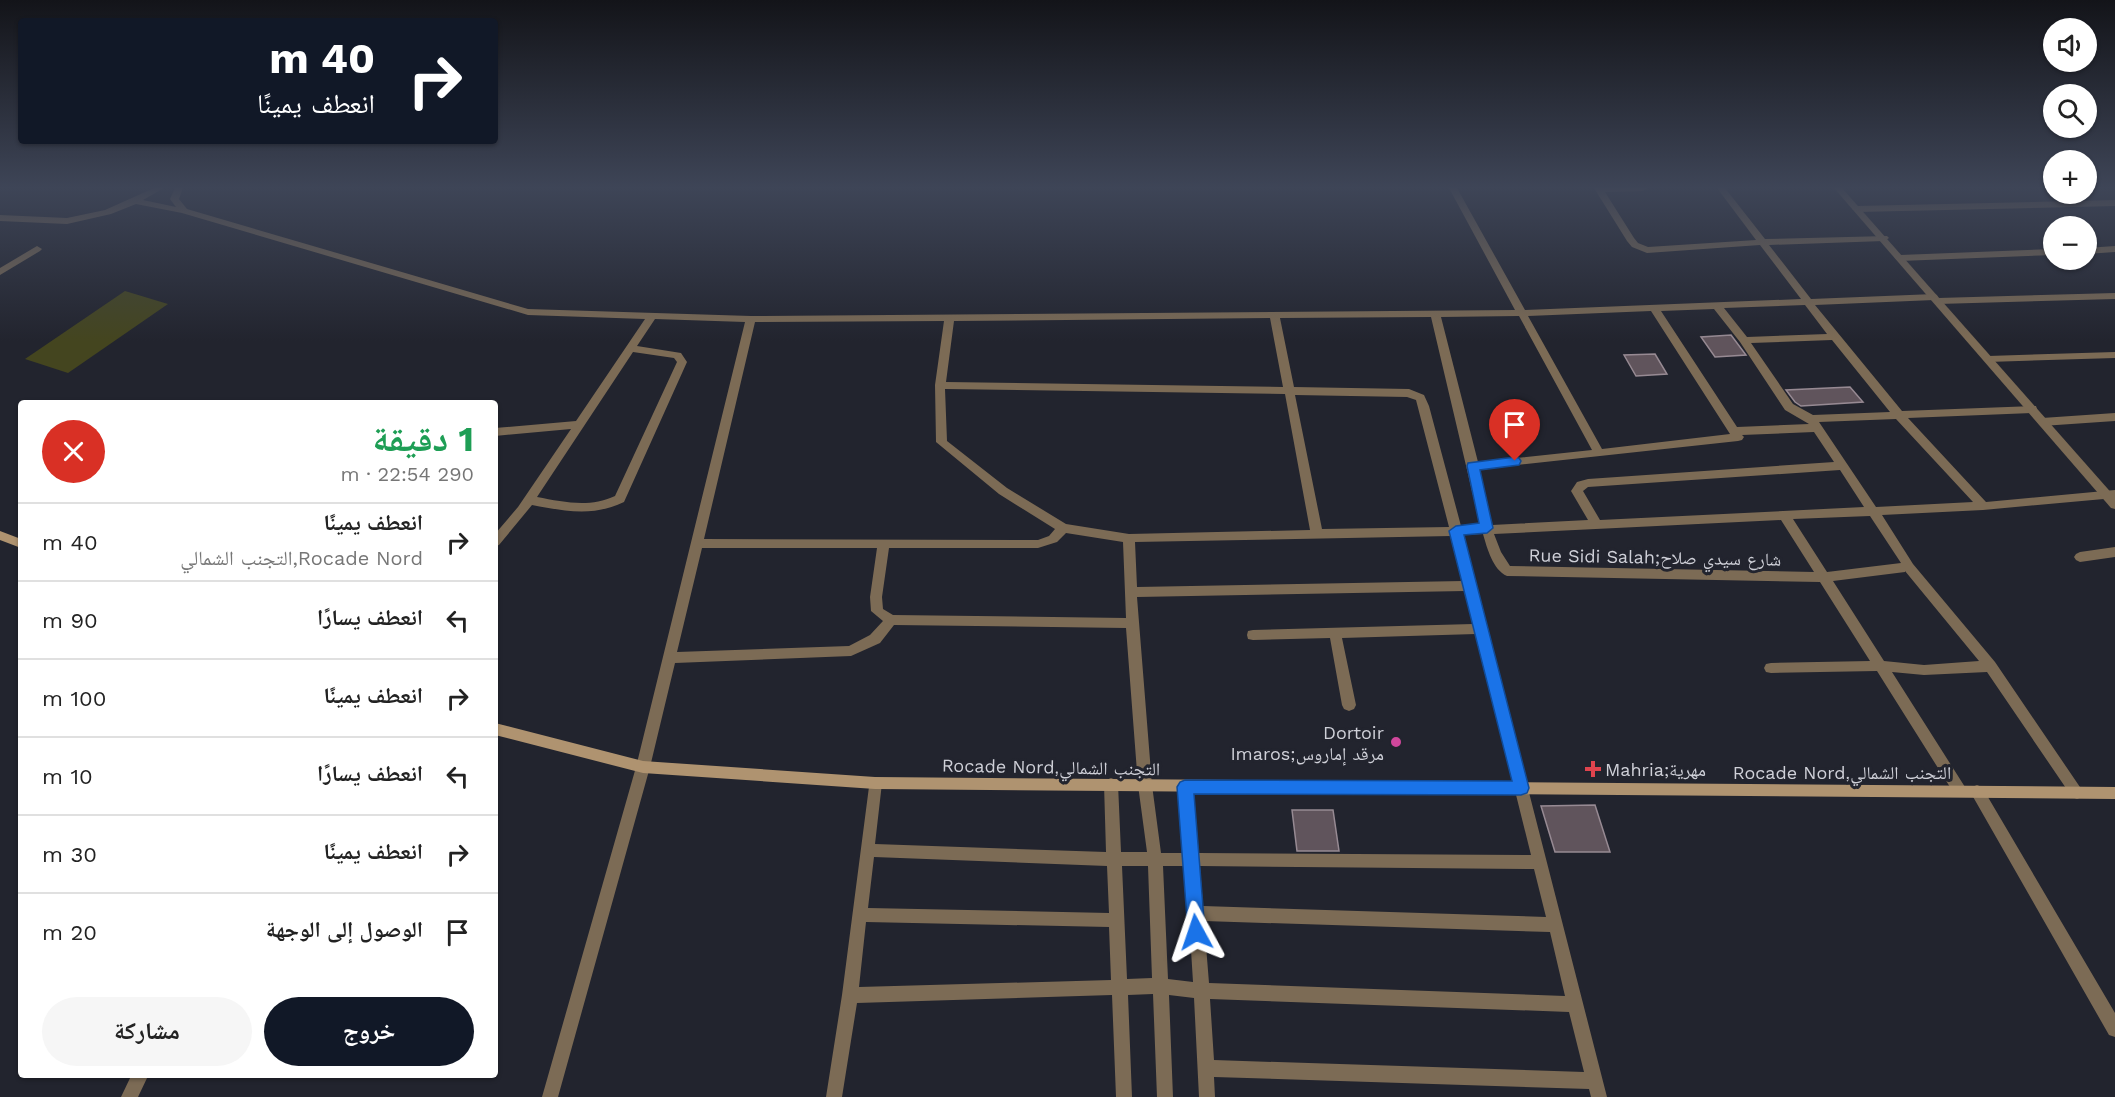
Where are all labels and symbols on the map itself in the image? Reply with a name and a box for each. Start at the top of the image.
pin [1489,399,1540,461]
street label: Rue Sidi Salah;شارع سيدي صلاح [1528,544,1781,574]
place label: Dortoir Imaros;مرقد إماروس [1230,722,1384,765]
marker: Dortoir Imaros;مرقد إماروس [1389,735,1403,749]
street label: Rocade Nord,التجنب الشمالي [942,755,1160,784]
place label: Mahria;مهرية [1605,759,1706,780]
marker: Mahria;مهرية [1586,762,1600,776]
street label: Rocade Nord,التجنب الشمالي [1733,762,1951,787]
position arrow [1164,900,1228,964]

